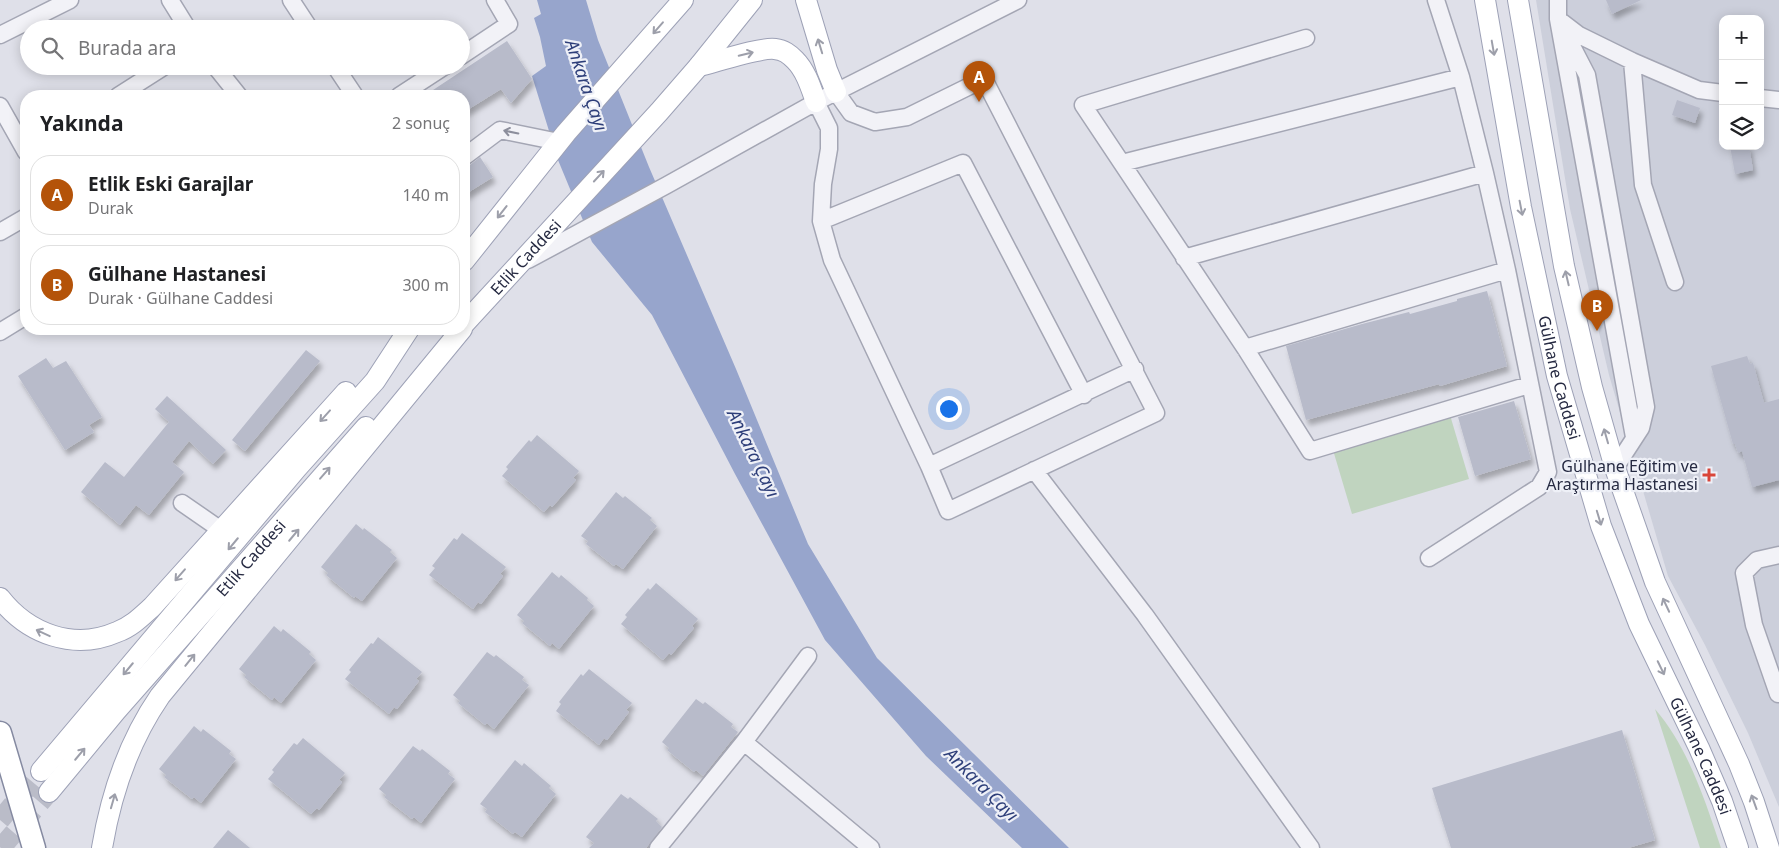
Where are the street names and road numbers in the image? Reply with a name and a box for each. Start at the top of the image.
street label: Etlik Caddesi [485,214,566,300]
street label: Gülhane Caddesi [1533,314,1586,442]
street label: Etlik Caddesi [211,515,290,601]
street label: Gülhane Caddesi [1665,693,1737,818]

